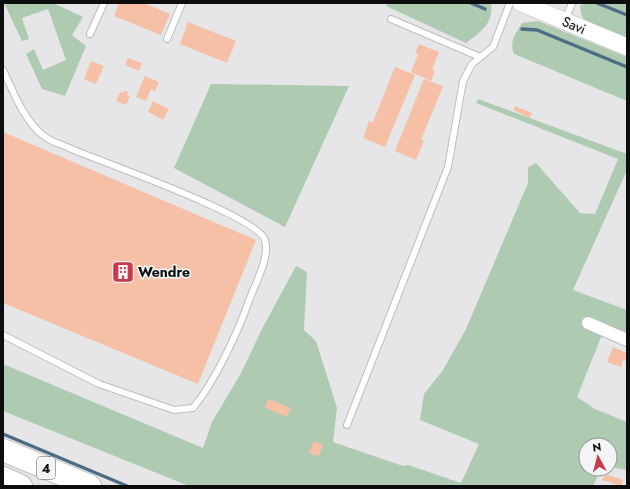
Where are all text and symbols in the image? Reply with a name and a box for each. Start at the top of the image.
street label: Savi [559,11,589,39]
building icon: Wendre [110,259,136,285]
place label: Wendre [138,262,190,282]
north arrow [578,437,618,477]
text: N [591,439,602,456]
road number: 4 [37,457,55,479]

